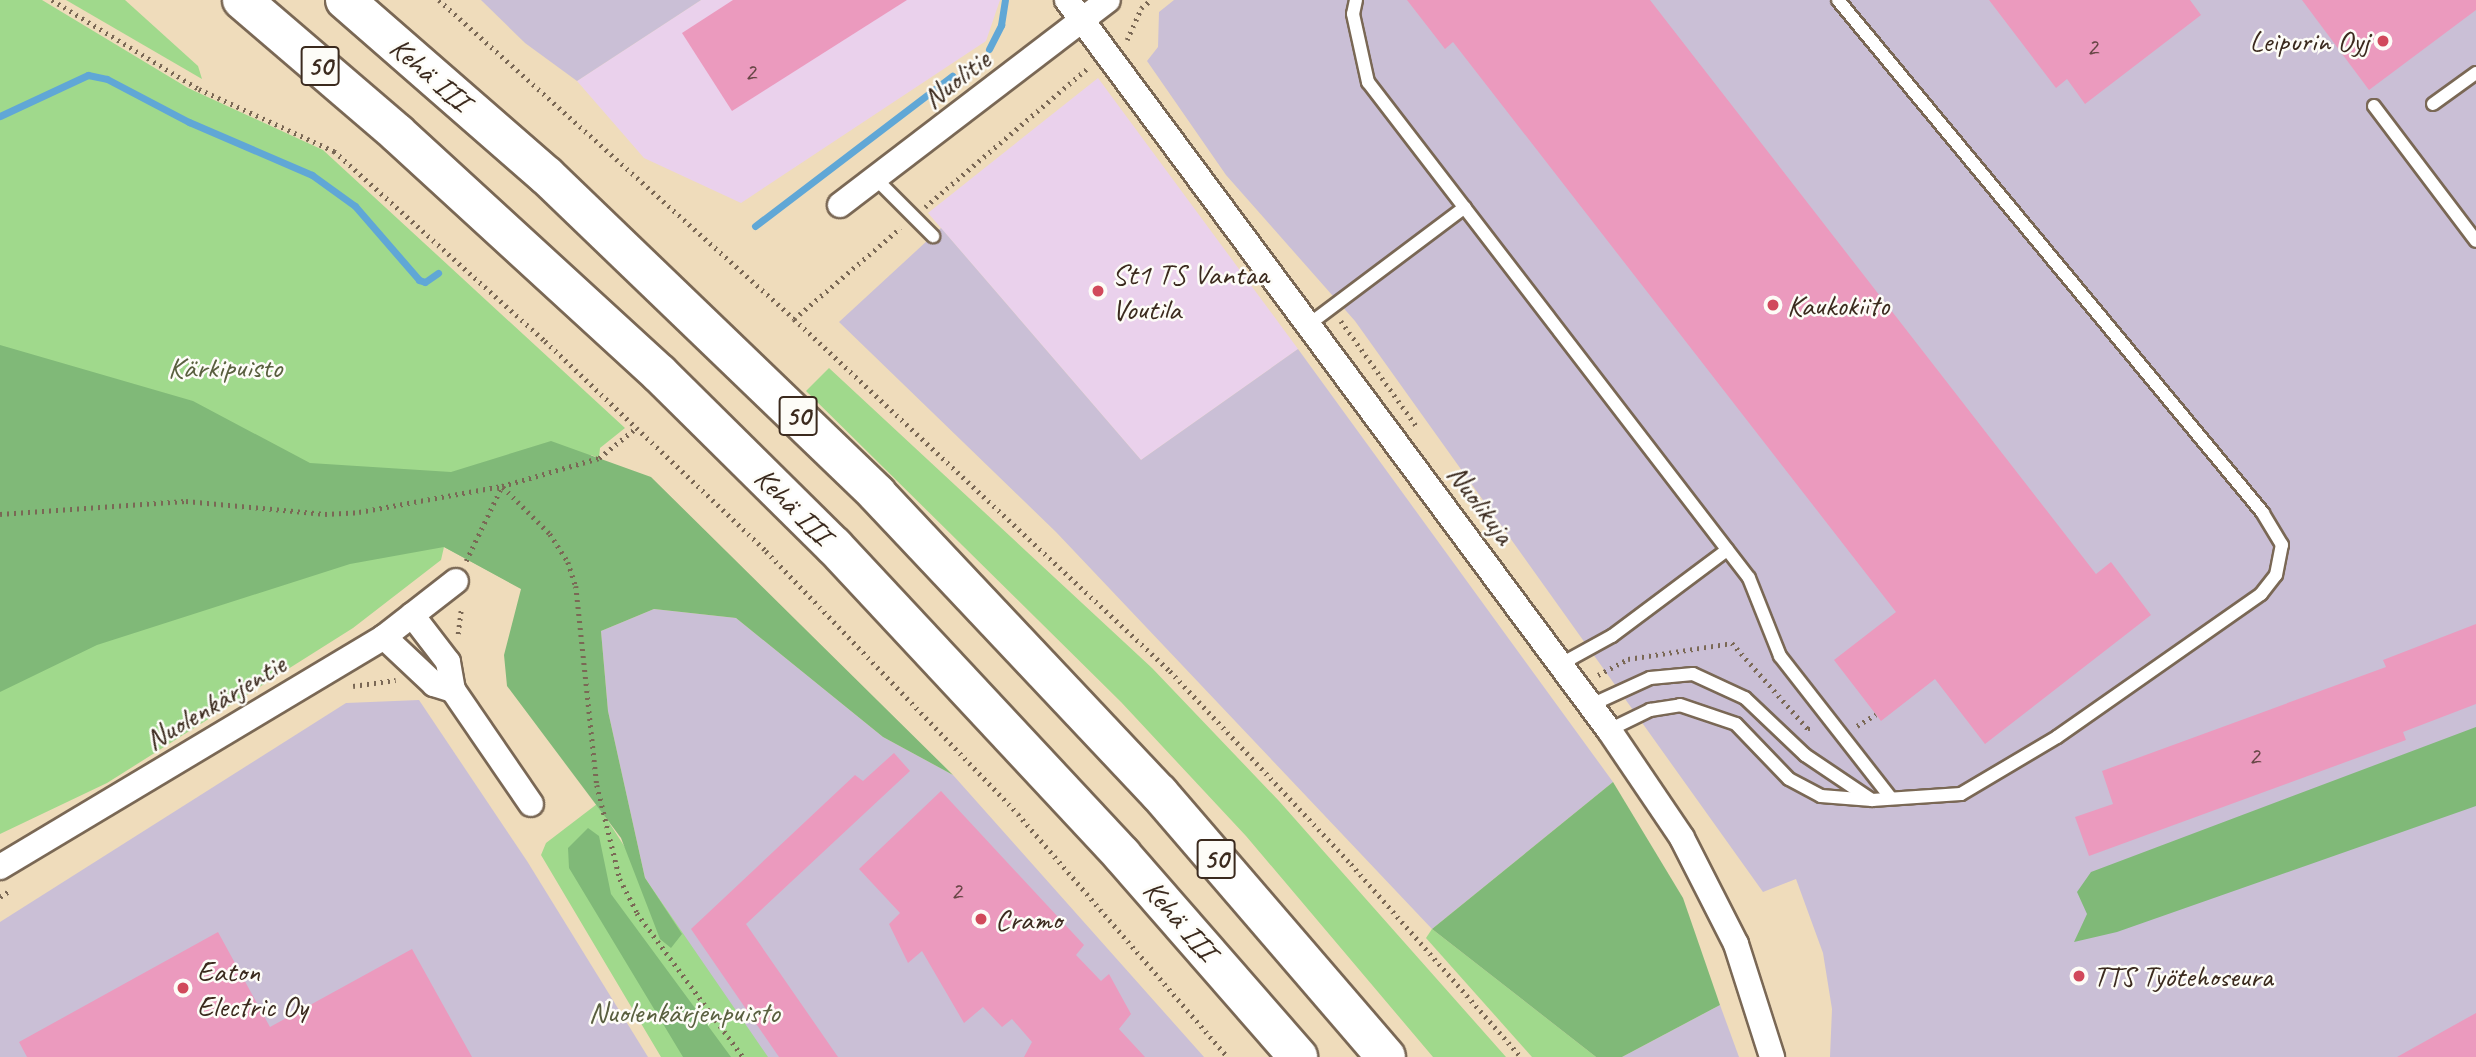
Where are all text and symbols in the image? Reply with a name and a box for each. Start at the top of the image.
place label: Leipurin Oyj [2249,23,2369,59]
street label: Kehä III [383,29,477,119]
house number: 2 [2086,31,2098,63]
marker: Leipurin Oyj [2375,33,2391,49]
road number: 50 [299,42,341,90]
street label: Nuolitie [915,42,997,116]
house number: 2 [744,56,756,88]
place label: St1 TS Vantaa Voutila [1112,256,1267,326]
marker: St1 TS Vantaa Voutila [1090,283,1106,299]
place label: Kaukokiito [1787,287,1889,323]
marker: Kaukokiito [1765,297,1781,313]
park label: Kärkipuisto [168,349,282,385]
road number: 50 [777,392,819,440]
street label: Nuolikuja [1439,457,1523,551]
street label: Kehä III [747,460,839,552]
street label: Nuolenkärjentie [138,646,292,758]
house number: 2 [2248,740,2260,772]
road number: 50 [1195,834,1237,884]
street label: Kehä III [1135,873,1225,967]
house number: 2 [950,875,962,907]
place label: Cramo [995,901,1062,937]
marker: Cramo [973,911,989,927]
place label: Eaton Electric Oy [197,953,308,1024]
place label: TTS Työtehoseura [2093,958,2273,994]
marker: TTS Työtehoseura [2071,968,2087,984]
marker: Eaton Electric Oy [175,980,191,996]
park label: Nuolenkärjenpuisto [588,994,780,1030]

